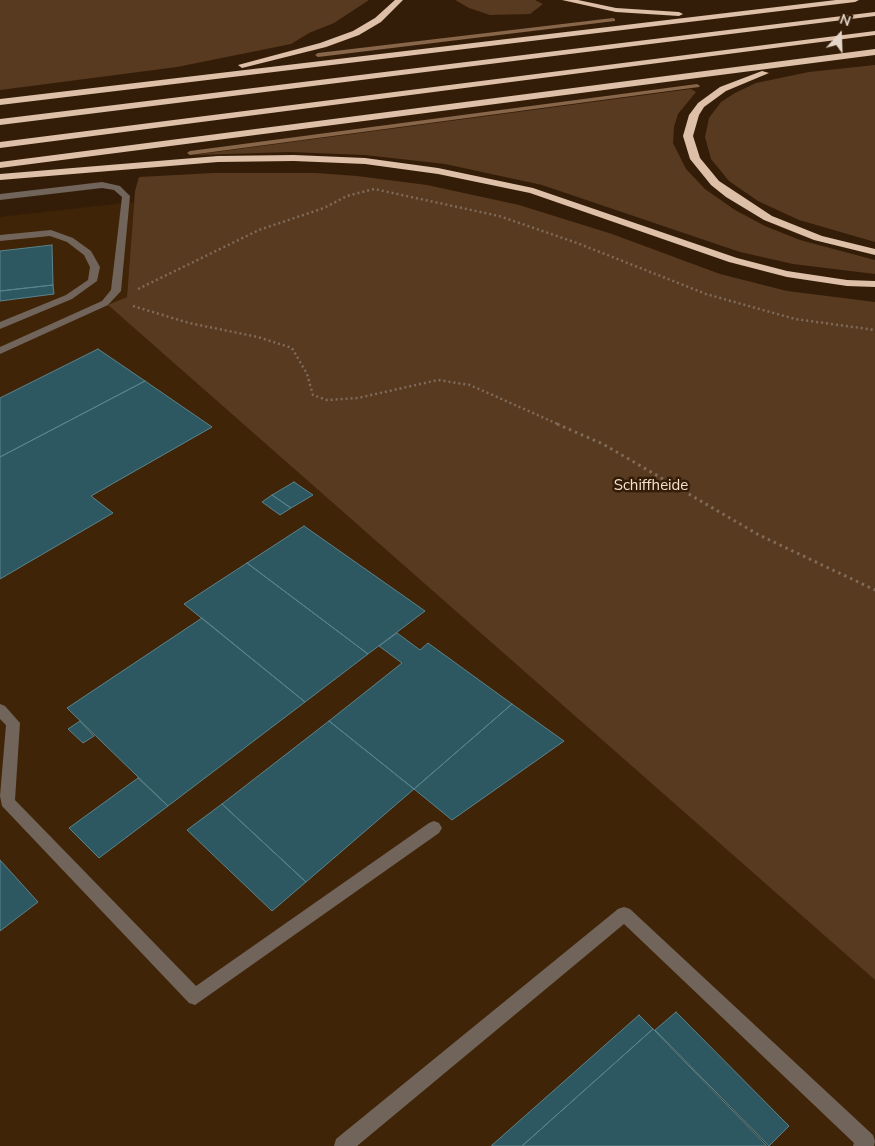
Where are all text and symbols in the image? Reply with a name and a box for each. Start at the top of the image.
north arrow [815,10,865,60]
text: N [837,10,853,31]
park label: Schiffheide [614,477,688,495]

